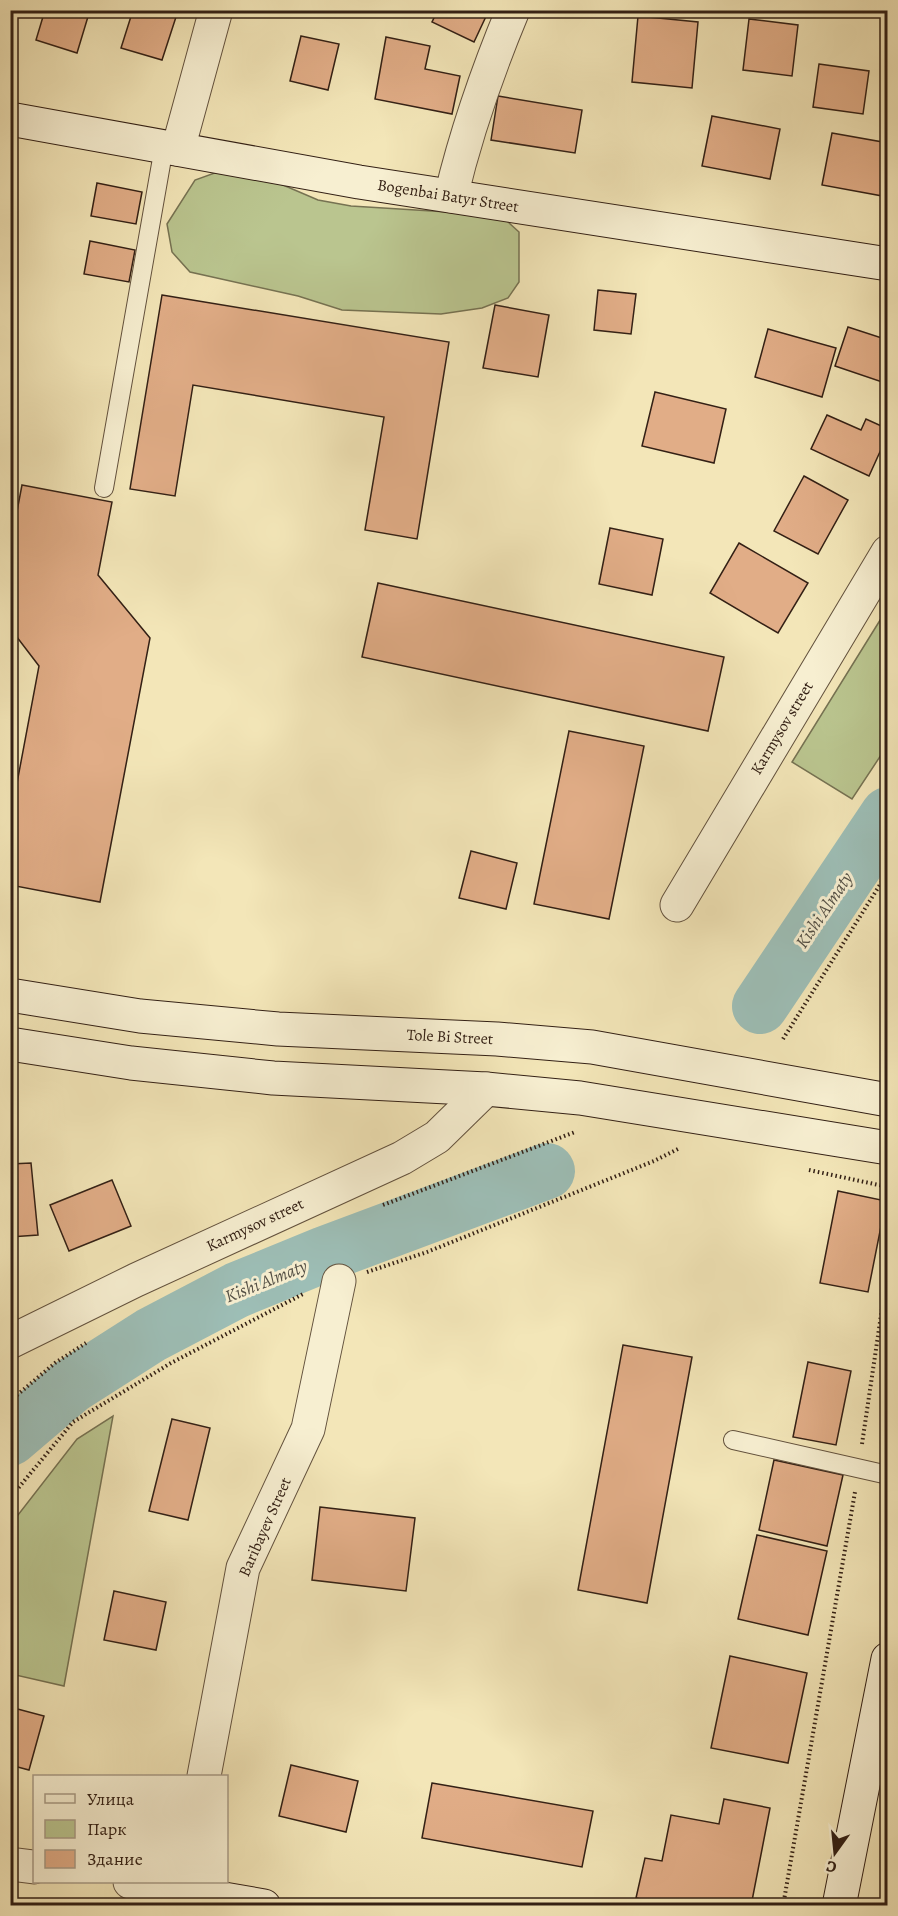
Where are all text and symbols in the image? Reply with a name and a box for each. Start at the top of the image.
street label: Bogenbai Batyr Street [376,174,520,218]
street label: Karmysov street [745,677,819,779]
water label: Kіshі Almaty [790,867,858,953]
street label: Tole Bi Street [406,1024,494,1050]
street label: Karmysov street [203,1193,307,1257]
water label: Kіshі Almaty [221,1254,311,1308]
street label: Baribayev Street [233,1474,297,1580]
legend [33,1775,228,1883]
text: Улица [87,1787,135,1811]
text: Парк [87,1817,127,1841]
north arrow [805,1823,865,1883]
text: Здание [87,1847,143,1871]
text: С [824,1855,839,1878]

